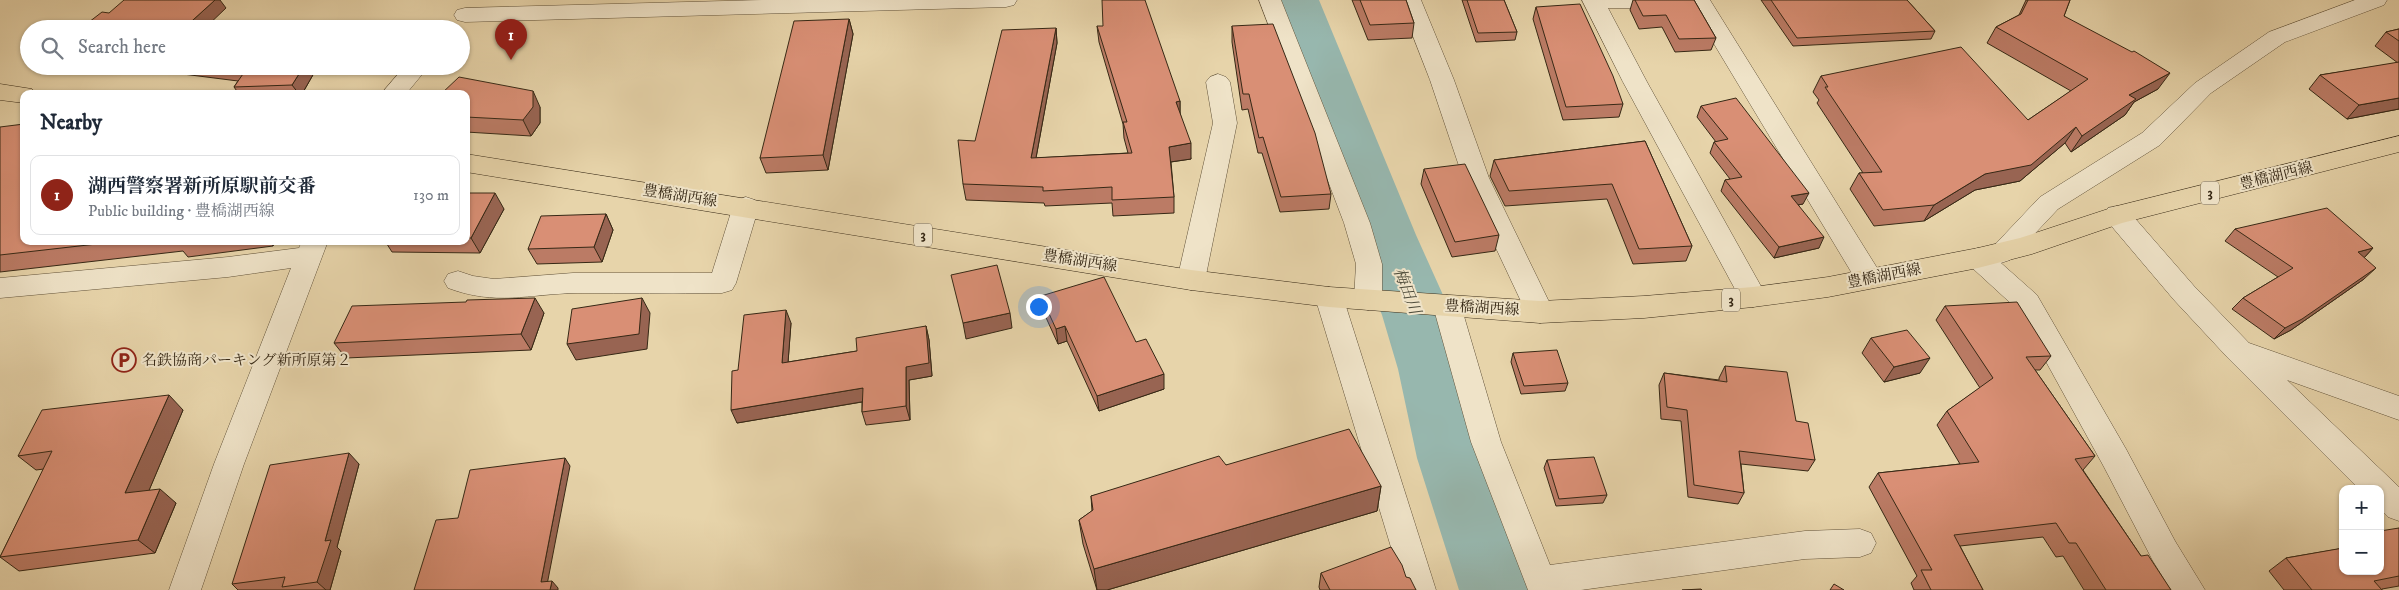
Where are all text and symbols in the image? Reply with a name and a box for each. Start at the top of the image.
pin: 1 [495,19,527,60]
search box [20,20,470,75]
icon: search [38,34,66,62]
text: Search here [78,36,166,59]
text: Nearby [40,110,102,136]
street label: 豊橋湖西線 [2237,158,2315,194]
text: 湖西警察署新所原駅前交番 [88,175,316,198]
street label: 豊橋湖西線 [641,181,719,211]
road number: 3 [2201,182,2219,204]
text: 1 [54,185,60,205]
text: 130 m [413,185,449,205]
text: Public building · 豊橋湖西線 [88,201,275,221]
road number: 3 [914,224,932,246]
street label: 豊橋湖西線 [1041,246,1119,276]
street label: 豊橋湖西線 [1845,260,1923,292]
water label: 梅田川 [1389,265,1426,319]
road number: 3 [1722,288,1740,312]
your location [1026,294,1052,320]
street label: 豊橋湖西線 [1444,297,1520,319]
parking icon: 名鉄協商パーキング新所原第２ [111,347,137,373]
place label: 名鉄協商パーキング新所原第２ [142,351,352,370]
map controls [2339,485,2384,575]
button: + [2339,485,2384,530]
button: − [2339,530,2384,575]

